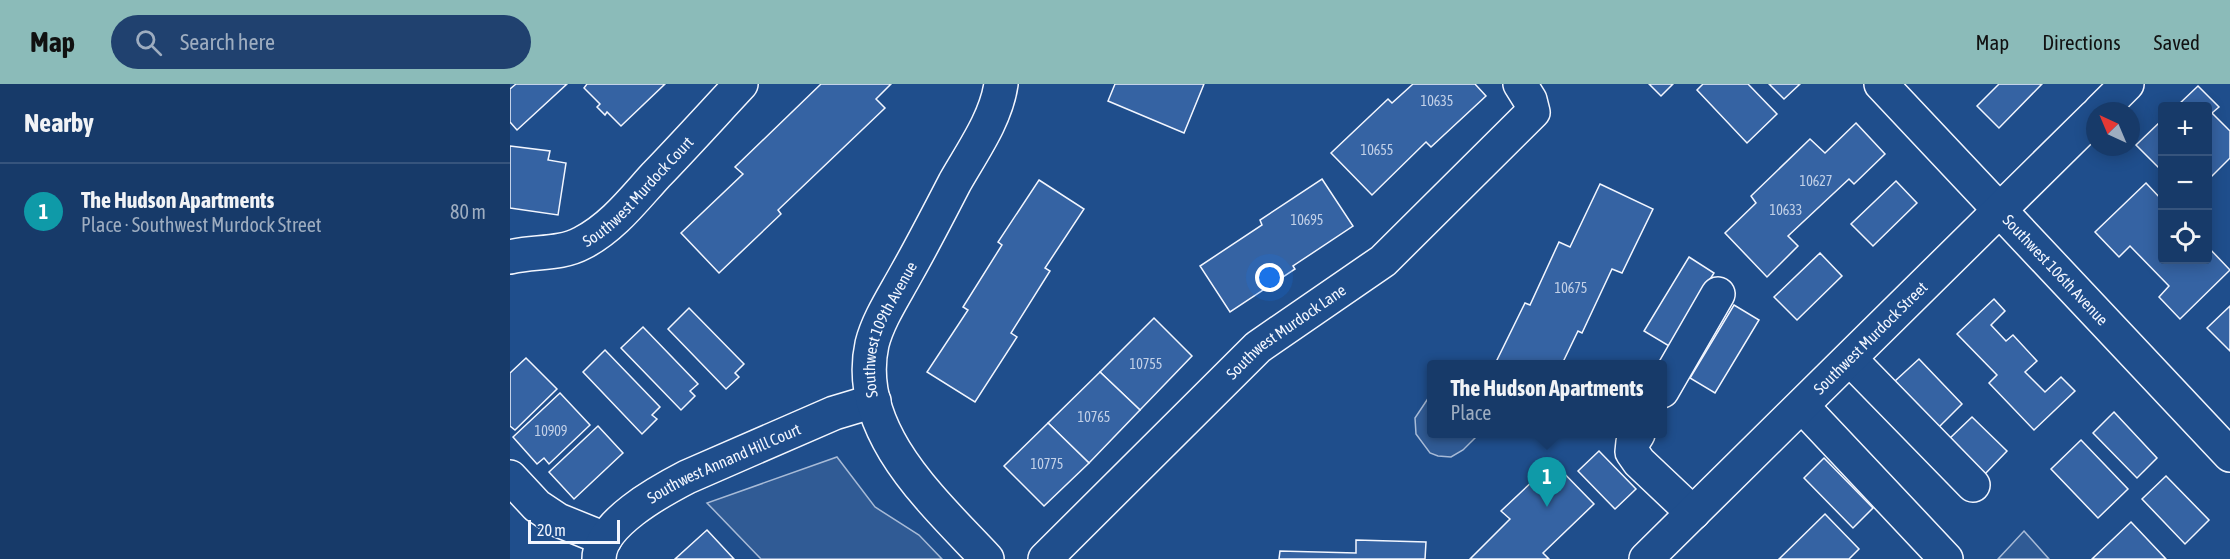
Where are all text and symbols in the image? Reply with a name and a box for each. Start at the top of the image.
search box [111,15,531,69]
text: Map [30,26,75,58]
icon: search [132,26,165,59]
text: Search here [180,29,275,55]
text: Map [1975,30,2009,54]
text: Directions [2042,30,2121,54]
text: Saved [2154,30,2200,54]
house number: 10635 [1421,93,1453,109]
north arrow [2086,102,2140,156]
map controls [2158,102,2212,264]
button: + [2158,102,2212,156]
text: Nearby [24,108,94,138]
street label: Southwest Murdock Court [579,133,697,250]
house number: 10655 [1361,142,1393,158]
button: − [2158,156,2212,210]
house number: 10627 [1800,173,1832,189]
text: The Hudson Apartments [81,187,274,213]
text: 1 [39,200,48,223]
text: 80 m [450,200,486,223]
house number: 10633 [1770,202,1802,218]
button: locate [2158,210,2212,264]
street label: Southwest 106th Avenue [1999,211,2112,329]
house number: 10695 [1291,212,1323,228]
text: Place · Southwest Murdock Street [81,213,322,236]
street label: Southwest 109th Avenue [860,258,920,399]
your location [1255,263,1284,292]
street label: Southwest Murdock Street [1810,278,1931,398]
street label: Southwest Murdock Lane [1222,280,1349,383]
house number: 10675 [1555,280,1587,296]
house number: 10755 [1130,356,1162,372]
popup [1427,360,1667,438]
text: The Hudson Apartments [1450,375,1644,401]
text: Place [1450,401,1491,424]
house number: 10765 [1078,409,1110,425]
street label: Southwest Annand Hill Court [644,420,803,507]
house number: 10909 [535,423,567,439]
house number: 10775 [1031,456,1063,472]
pin: 1 [1528,458,1566,507]
scale bar [528,517,620,544]
text: 20 m [537,521,566,539]

